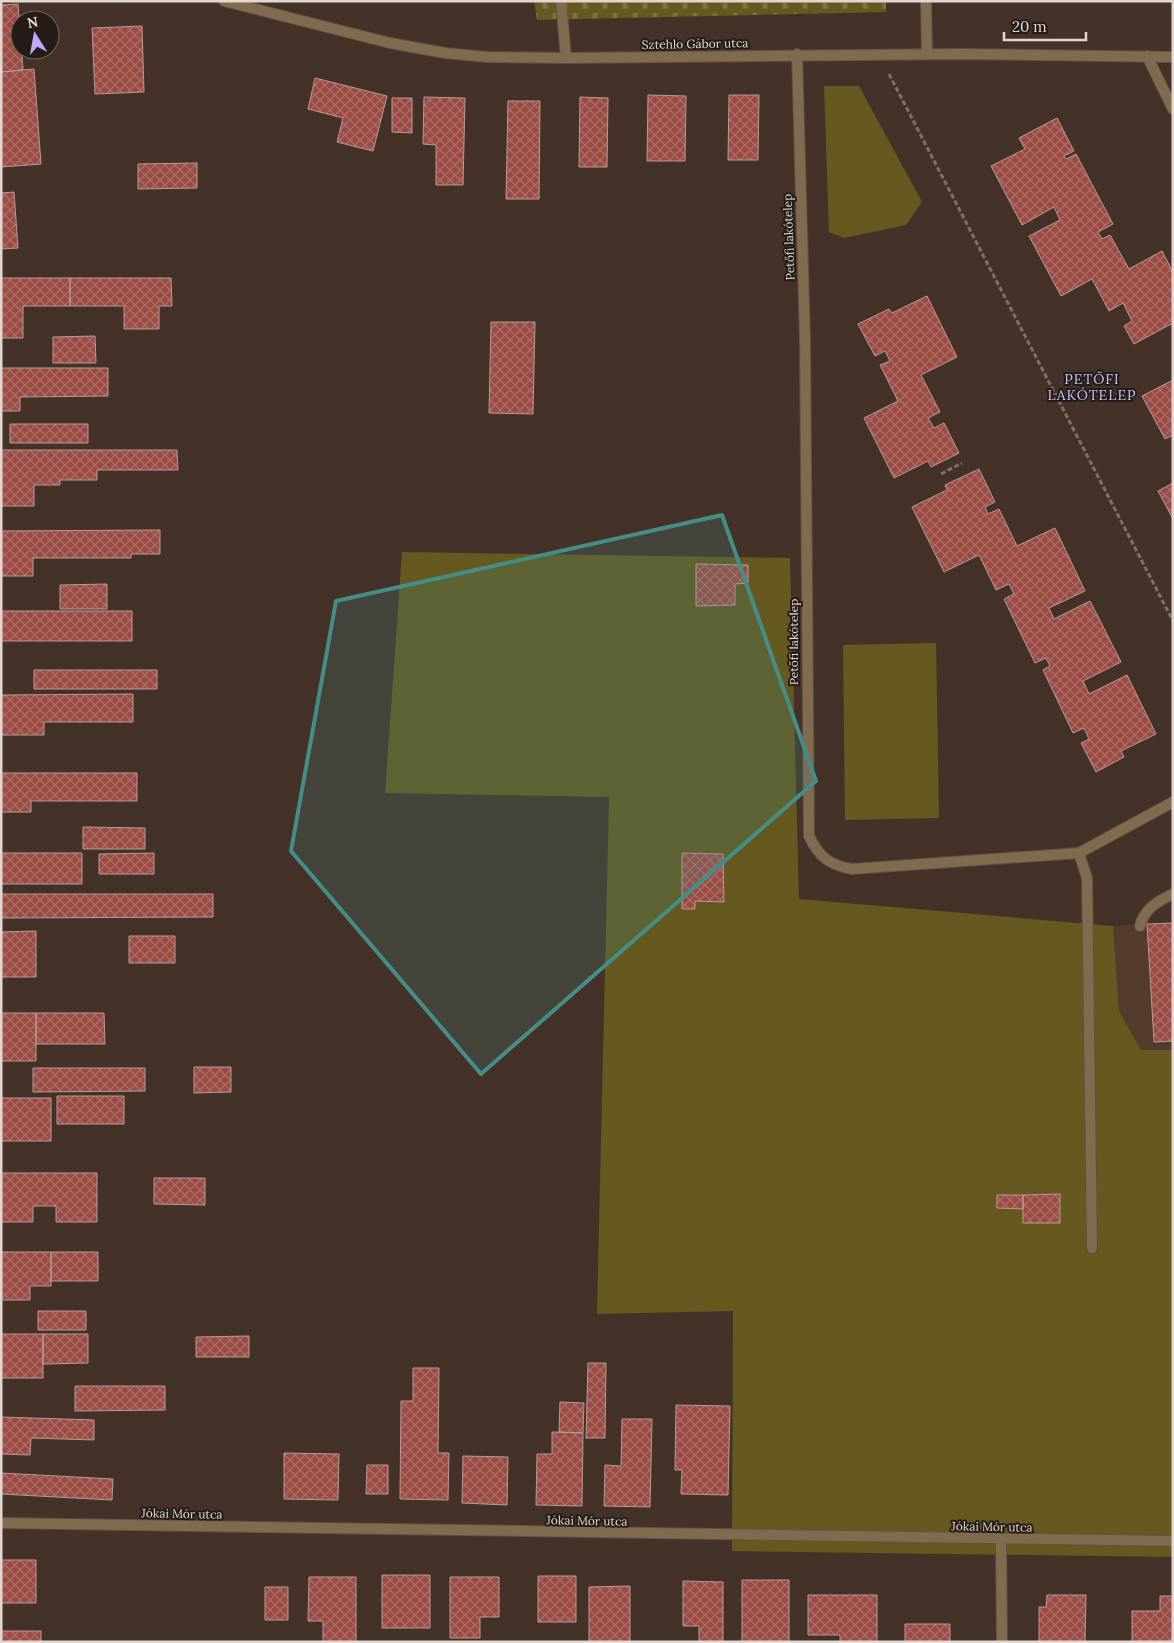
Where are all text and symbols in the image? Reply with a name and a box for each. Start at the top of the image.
north arrow [10,10,60,60]
scale bar [1004,10,1086,42]
text: N [25,12,40,32]
text: 20 m [1012,17,1047,36]
street label: Sztehlo Gábor utca [641,35,748,52]
street label: Petőfi lakótelep [779,193,798,281]
district label: PETŐFI LAKÓTELEP [1047,370,1137,404]
street label: Petőfi lakótelep [786,599,801,685]
street label: Jókai Mór utca [140,1505,223,1522]
street label: Jókai Mór utca [545,1512,628,1529]
street label: Jókai Mór utca [950,1518,1033,1535]

